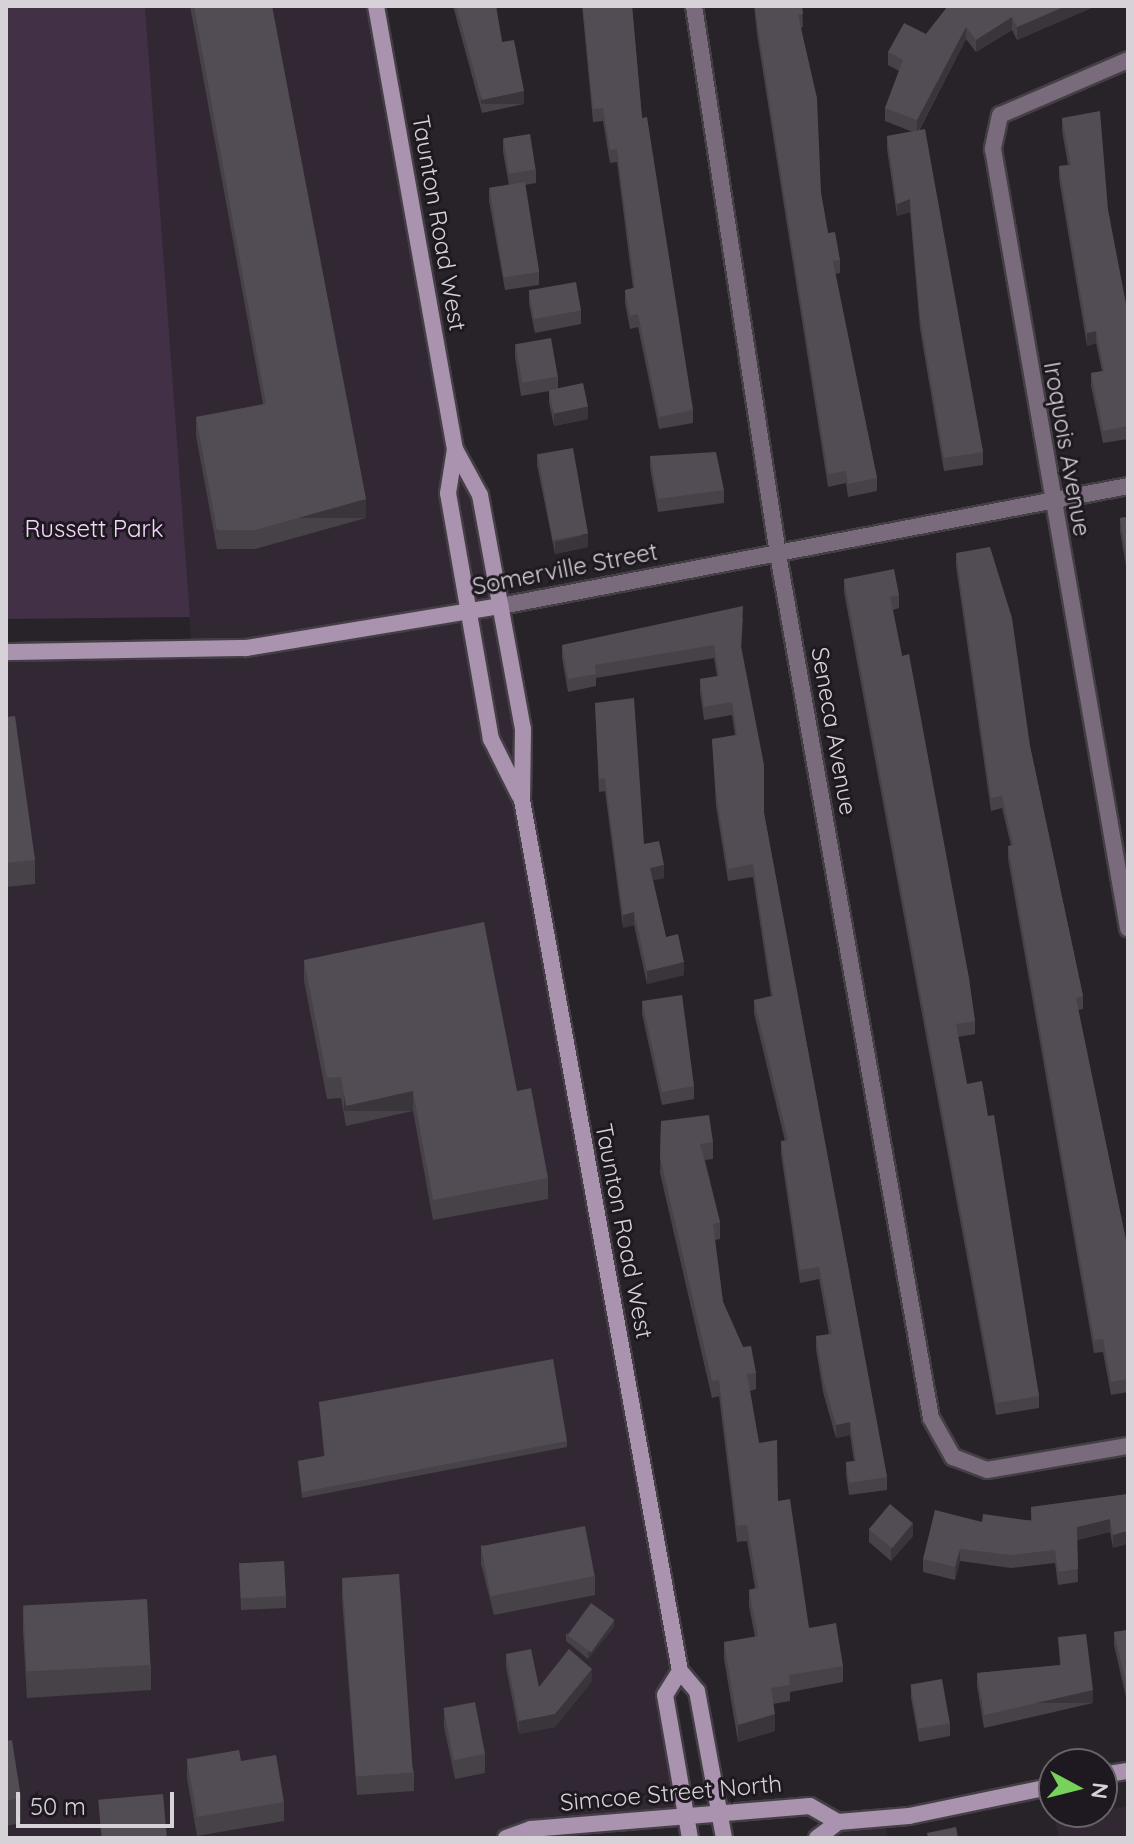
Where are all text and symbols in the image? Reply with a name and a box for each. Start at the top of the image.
street label: Taunton Road West [406,113,472,333]
street label: Iroquois Avenue [1037,359,1097,539]
park label: Russett Park [24,515,164,543]
street label: Somerville Street [470,537,660,601]
street label: Seneca Avenue [805,645,863,817]
street label: Taunton Road West [589,1121,659,1341]
north arrow [1038,1748,1118,1828]
street label: Simcoe Street North [559,1769,783,1817]
scale bar [20,1776,178,1826]
text: N [1085,1781,1115,1800]
text: 50 m [30,1791,86,1821]

